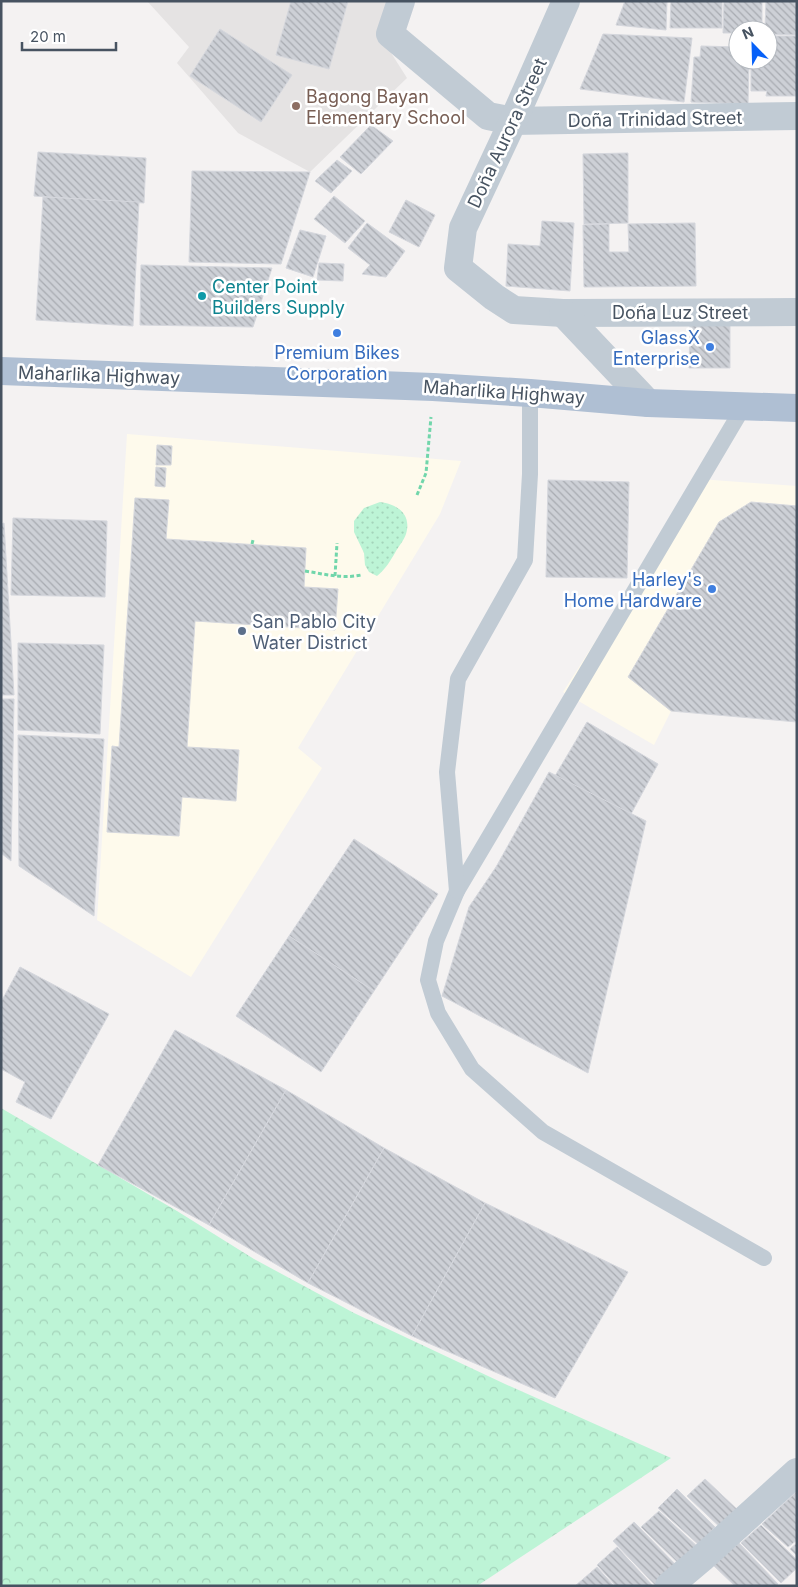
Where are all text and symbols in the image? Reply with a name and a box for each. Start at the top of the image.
scale bar [22,20,116,52]
north arrow [728,20,778,70]
text: N [739,23,756,42]
text: 20 m [30,27,66,46]
street label: Doña Aurora Street [463,55,551,211]
place label: Bagong Bayan Elementary School [306,86,465,128]
marker: Bagong Bayan Elementary School [290,100,302,112]
street label: Doña Trinidad Street [568,107,743,131]
place label: Center Point Builders Supply [212,276,345,318]
marker: Center Point Builders Supply [196,290,208,302]
street label: Doña Luz Street [612,302,748,323]
marker: Premium Bikes Corporation [331,327,343,339]
place label: GlassX Enterprise [613,327,700,369]
marker: GlassX Enterprise [704,341,716,353]
place label: Premium Bikes Corporation [274,342,400,384]
street label: Maharlika Highway [18,362,180,388]
street label: Maharlika Highway [422,376,586,408]
place label: Harley's Home Hardware [564,569,702,611]
marker: Harley's Home Hardware [706,583,718,595]
place label: San Pablo City Water District [252,611,376,653]
marker: San Pablo City Water District [236,625,248,637]

